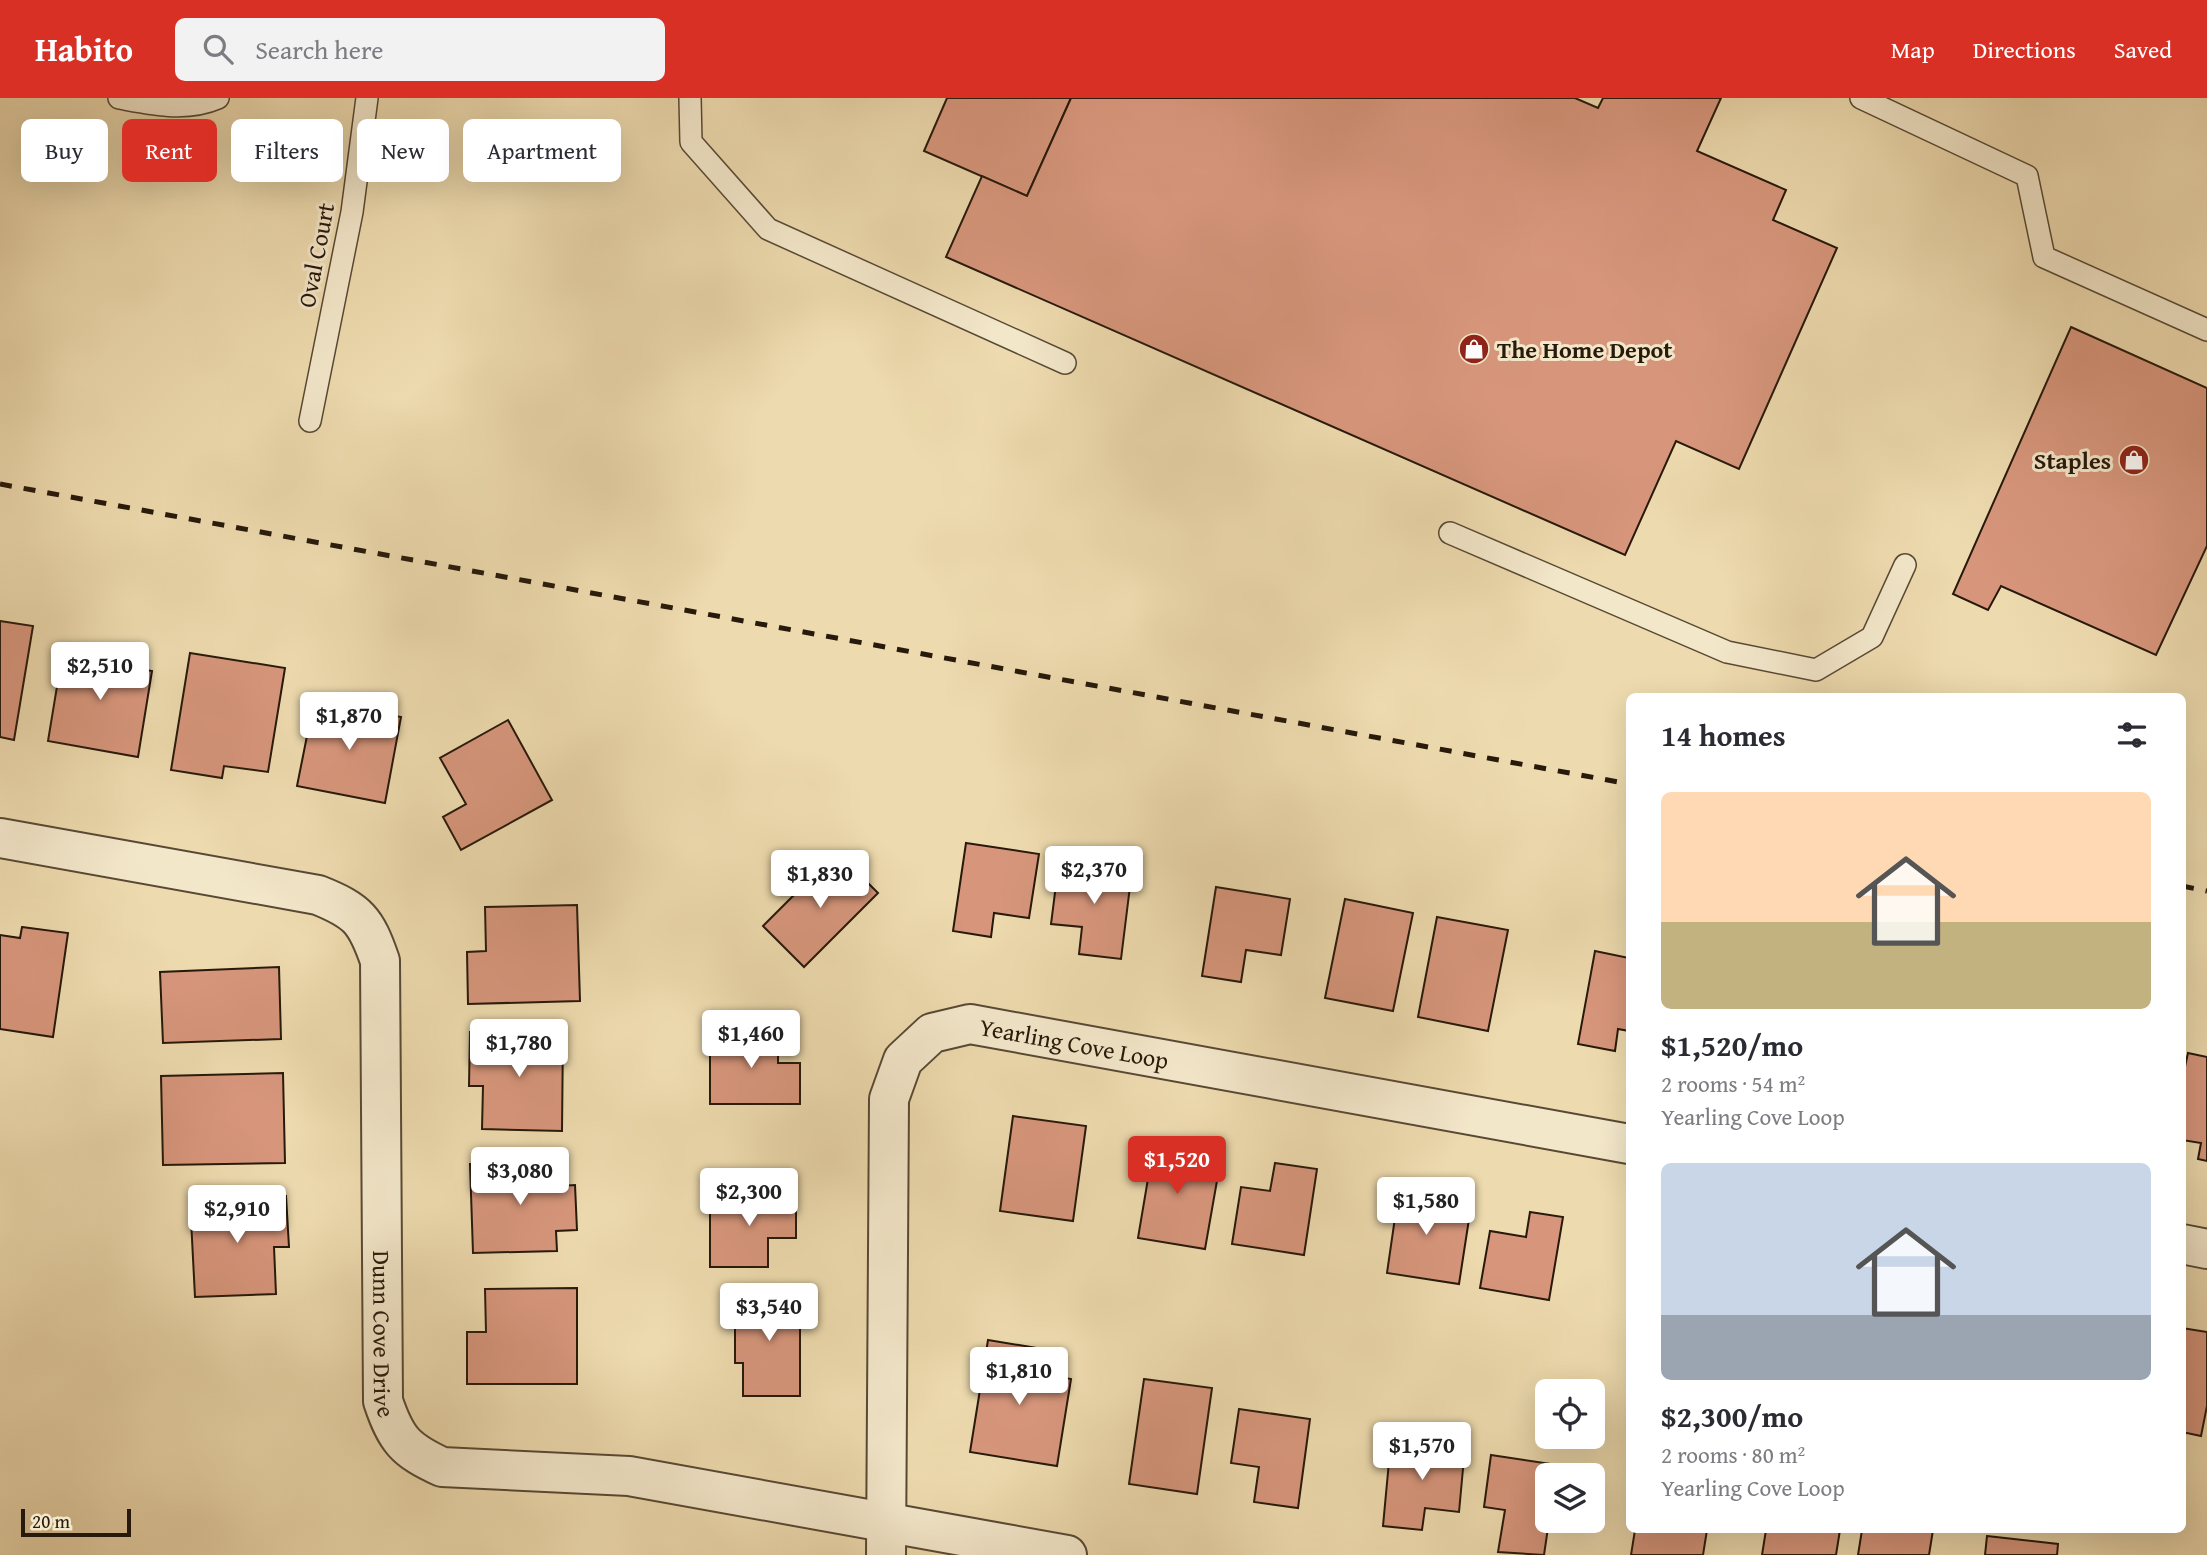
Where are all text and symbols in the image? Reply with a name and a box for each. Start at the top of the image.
search box [175,18,665,81]
text: Habito [35,25,133,73]
icon: search [199,30,237,68]
text: Search here [255,30,383,69]
text: Map [1891,32,1935,67]
text: Directions [1973,32,2076,67]
text: Saved [2114,32,2172,67]
chip: Buy [21,119,108,182]
chip: Rent [122,119,217,182]
chip: Filters [231,119,343,182]
chip: New [357,119,449,182]
chip: Apartment [463,119,621,182]
street label: Oval Court [289,199,343,310]
shop icon: The Home Depot [1457,332,1491,366]
place label: The Home Depot [1497,332,1672,367]
place label: Staples [2034,443,2111,478]
shop icon: Staples [2117,443,2151,477]
pin: $2,510 [43,642,157,702]
text: $2,510 [67,648,133,681]
pin: $1,870 [292,692,406,752]
text: $1,870 [316,698,382,731]
text: 14 homes [1661,713,1786,757]
icon: filters [2113,716,2151,754]
icon: home [1843,838,1969,964]
pin: $2,370 [1037,846,1151,906]
pin: $1,830 [763,850,877,910]
text: $2,370 [1061,852,1127,885]
text: $1,830 [787,856,853,889]
street label: Yearling Cove Loop [977,1009,1172,1077]
pin: $1,460 [694,1010,808,1070]
text: $1,460 [718,1016,784,1049]
pin: $1,780 [462,1020,576,1079]
text: $1,520/mo [1661,1023,1803,1067]
text: $1,780 [486,1025,552,1058]
text: 2 rooms · 54 m² [1661,1067,1805,1100]
text: Yearling Cove Loop [1661,1100,1845,1133]
pin: $1,520 [1120,1136,1234,1196]
text: $1,520 [1144,1142,1210,1175]
pin: $3,080 [463,1148,577,1207]
text: $3,080 [487,1153,553,1186]
pin: $2,300 [692,1168,806,1228]
text: $2,300 [716,1174,782,1207]
pin: $1,580 [1369,1178,1483,1237]
text: $1,580 [1393,1183,1459,1216]
pin: $2,910 [180,1186,294,1245]
text: $2,910 [204,1191,270,1224]
icon: home [1843,1209,1969,1335]
street label: Dunn Cove Drive [364,1250,405,1422]
pin: $3,540 [712,1284,826,1343]
text: $3,540 [736,1289,802,1322]
pin: $1,810 [962,1348,1076,1407]
text: $1,810 [986,1353,1052,1386]
map controls [1535,1379,1605,1533]
button: locate [1535,1379,1605,1449]
text: $2,300/mo [1661,1394,1803,1438]
pin: $1,570 [1365,1422,1479,1482]
text: $1,570 [1389,1428,1455,1461]
text: 2 rooms · 80 m² [1661,1438,1805,1471]
button: layers [1535,1463,1605,1533]
text: Yearling Cove Loop [1661,1471,1845,1504]
scale bar [21,1506,131,1538]
text: 20 m [32,1507,70,1535]

